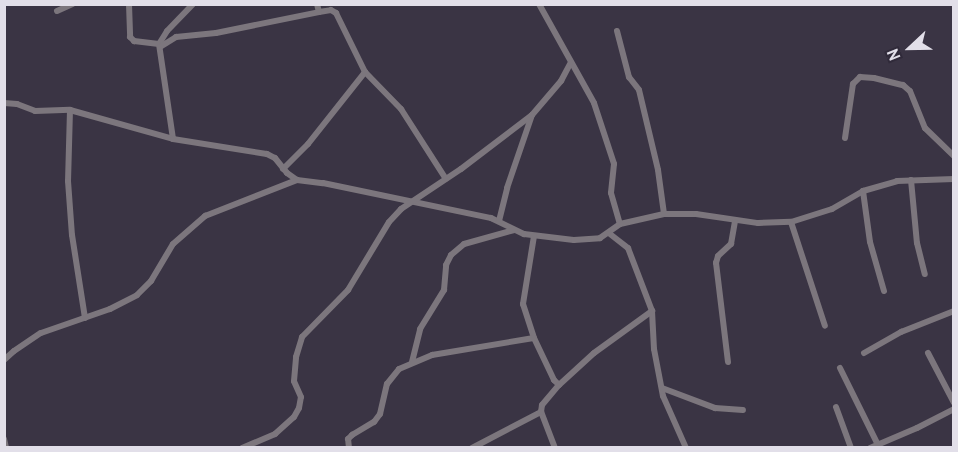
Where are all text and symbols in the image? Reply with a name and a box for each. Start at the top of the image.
north arrow [880,18,940,78]
text: N [882,46,905,63]

